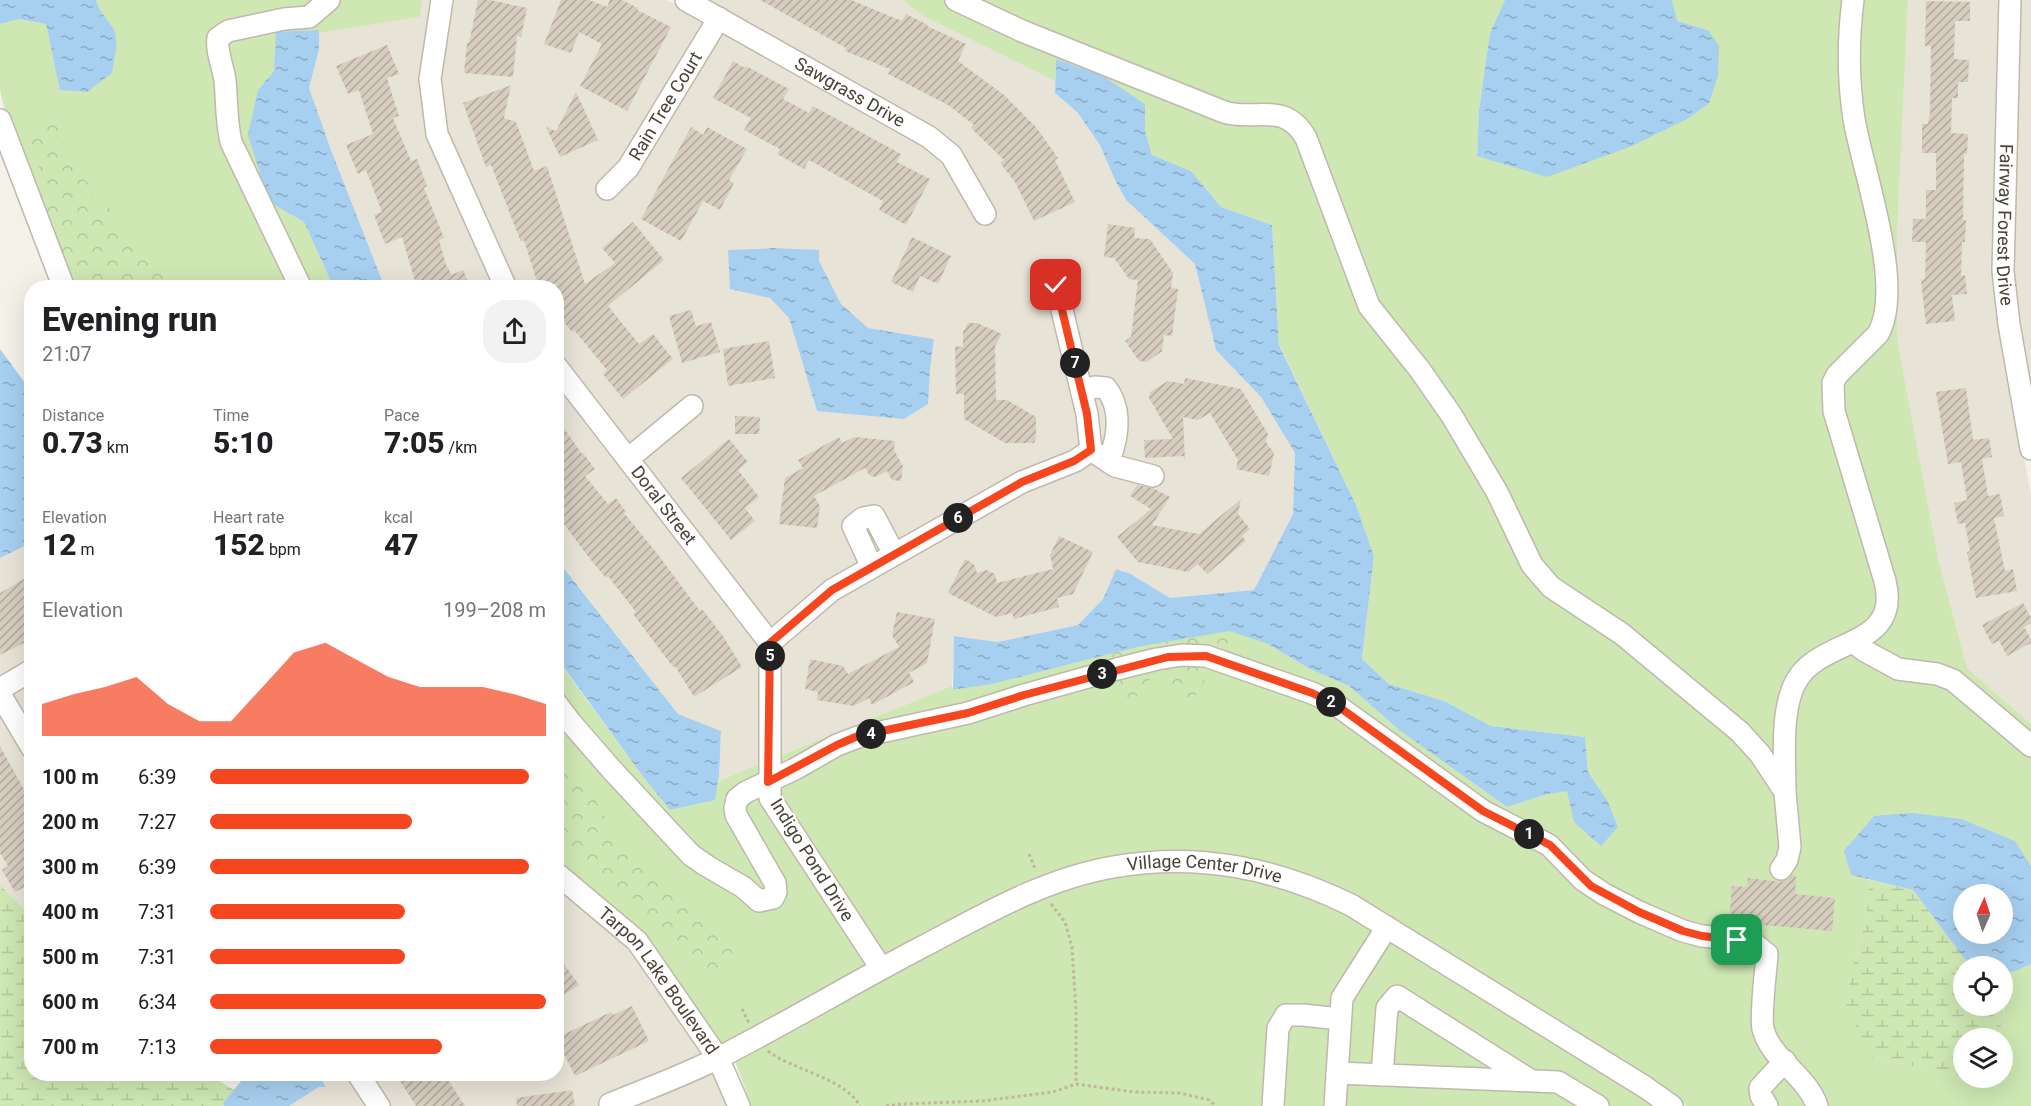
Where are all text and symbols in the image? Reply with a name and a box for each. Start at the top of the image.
street label: Rain Tree Court [624,48,706,164]
street label: Sawgrass Drive [791,52,909,131]
street label: Fairway Forest Drive [1992,144,2018,307]
pin [1030,259,1081,310]
icon: check [1039,268,1072,301]
text: Evening run [42,300,217,339]
button: share [483,300,546,363]
text: 21:07 [42,342,92,366]
pin: 7 [1060,348,1090,378]
text: 7 [1070,353,1080,372]
text: Distance [42,406,104,425]
text: Time [213,406,249,425]
text: Pace [384,406,420,425]
text: 0.73 [42,425,103,460]
text: 5:10 [213,425,274,460]
text: 7:05 [384,425,445,460]
text: km [103,438,129,457]
text: /km [445,438,477,457]
street label: Doral Street [627,461,701,549]
pin: 6 [943,503,973,533]
text: Elevation [42,508,107,527]
text: Heart rate [213,508,284,527]
text: kcal [384,508,413,527]
text: 6 [953,508,963,527]
text: 12 [42,527,77,562]
text: 152 [213,527,265,562]
text: 47 [384,527,419,562]
text: m [77,540,95,559]
text: bpm [265,540,301,559]
text: Elevation [42,598,123,622]
text: 199–208 m [443,598,546,622]
pin: 5 [755,641,785,671]
text: 5 [765,646,775,665]
pin: 3 [1087,659,1117,689]
text: 3 [1097,664,1107,683]
pin: 2 [1316,687,1346,717]
text: 2 [1326,692,1336,711]
pin: 4 [856,719,886,749]
text: 4 [866,724,876,743]
text: 100 m [42,765,99,789]
text: 6:39 [138,765,177,789]
street label: Indigo Pond Drive [766,795,859,925]
text: 200 m [42,810,99,834]
text: 7:27 [138,810,177,834]
pin: 1 [1514,819,1544,849]
text: 1 [1524,824,1534,843]
street label: Village Center Drive [1126,850,1285,887]
text: 300 m [42,855,99,879]
text: 6:39 [138,855,177,879]
north arrow [1953,884,2013,944]
map controls [1953,884,2013,1088]
text: 400 m [42,900,99,924]
text: 7:31 [138,900,177,924]
street label: Tarpon Lake Boulevard [595,902,723,1058]
pin [1711,914,1762,965]
icon: arrive [1720,923,1753,956]
text: 500 m [42,945,99,969]
text: 7:31 [138,945,177,969]
button: locate [1953,956,2013,1016]
text: 600 m [42,990,99,1014]
text: 6:34 [138,990,177,1014]
button: layers [1953,1028,2013,1088]
text: 700 m [42,1035,99,1059]
text: 7:13 [138,1035,177,1059]

